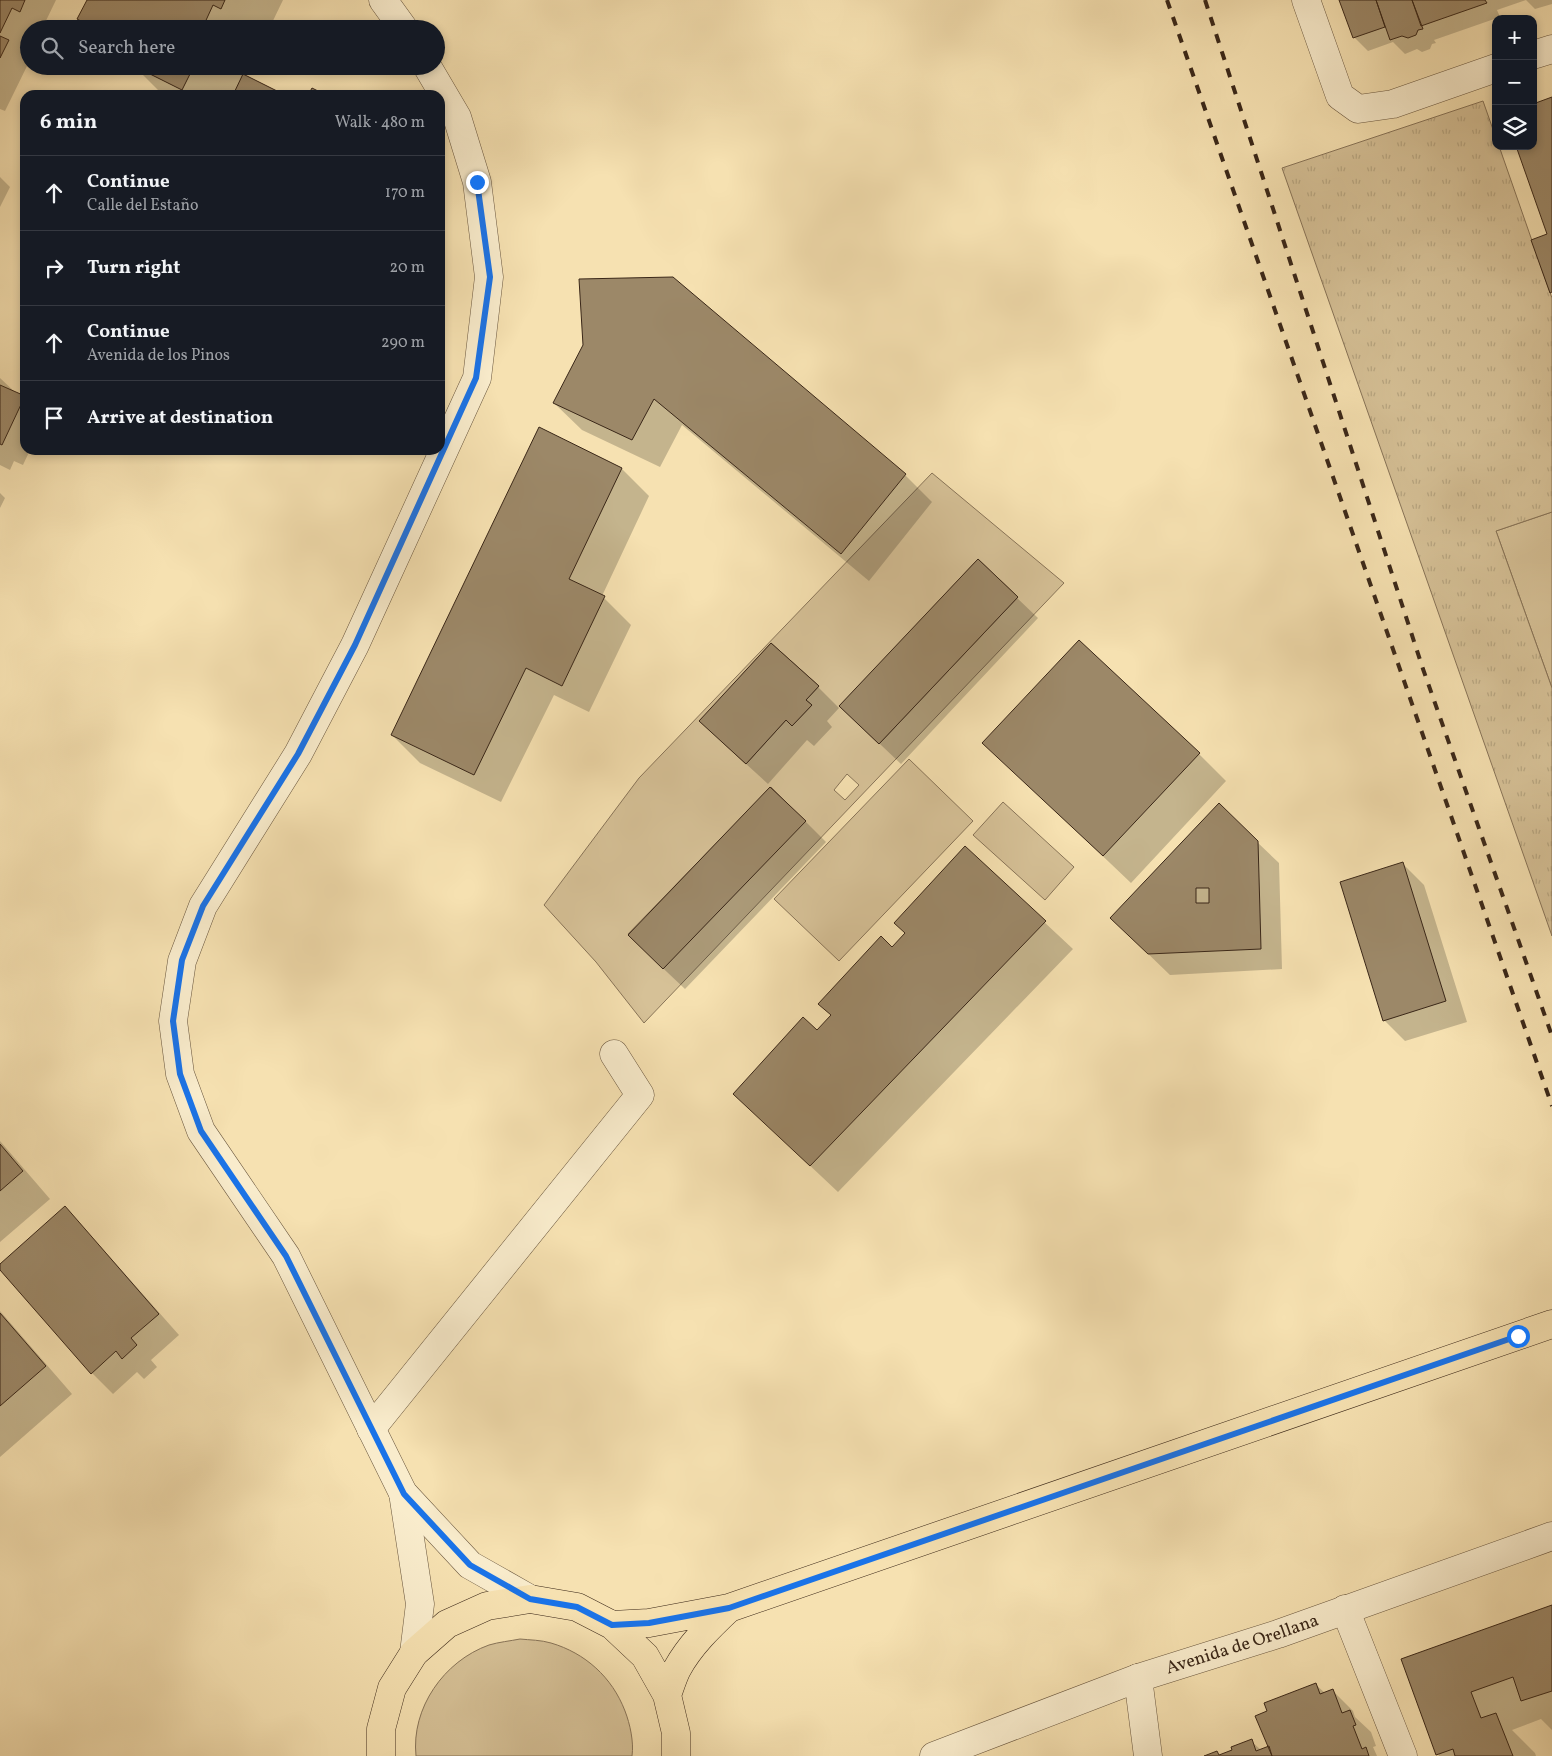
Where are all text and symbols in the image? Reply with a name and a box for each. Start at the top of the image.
map controls [1492,15,1537,150]
button: + [1492,15,1537,60]
search box [20,20,445,75]
icon: search [38,34,66,62]
text: Search here [78,35,175,61]
button: − [1492,60,1537,105]
button: layers [1492,105,1537,150]
text: 6 min [40,108,97,137]
text: Walk · 480 m [335,112,425,134]
text: Continue [87,169,170,195]
route end [466,171,489,194]
icon: ahead [40,179,68,207]
text: 170 m [385,182,425,204]
text: Calle del Estaño [87,195,198,217]
icon: right [40,254,68,282]
text: Turn right [87,255,180,281]
text: 20 m [390,257,425,279]
text: Continue [87,319,170,345]
icon: ahead [40,329,68,357]
text: 290 m [381,332,425,354]
text: Avenida de los Pinos [87,345,230,367]
icon: arrive [40,404,68,432]
text: Arrive at destination [87,405,273,431]
route start [1507,1325,1530,1348]
street label: Avenida de Orellana [1163,1608,1322,1681]

